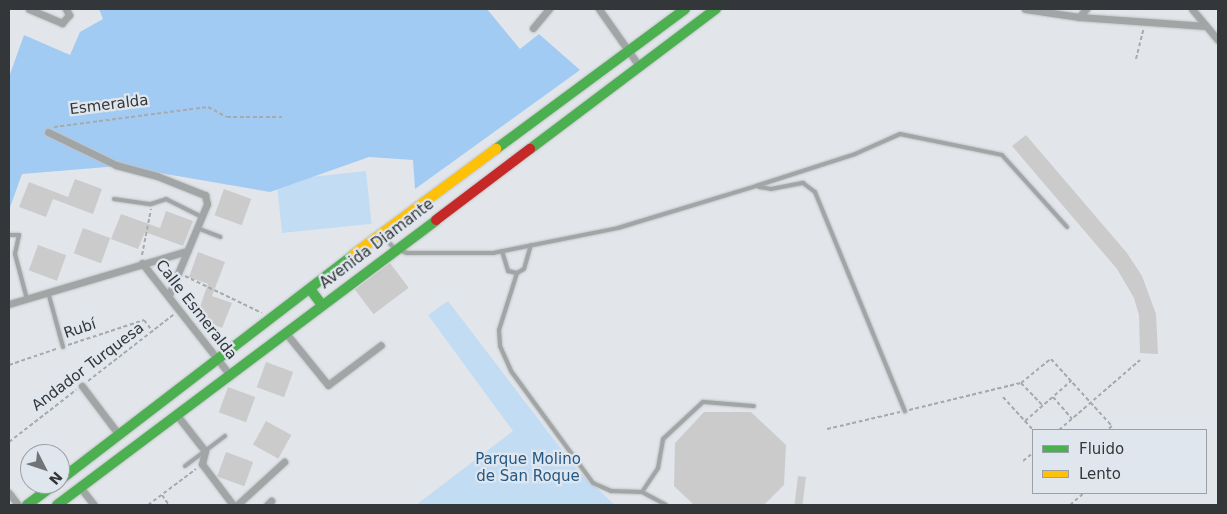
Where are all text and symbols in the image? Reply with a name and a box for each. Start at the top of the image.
street label: Esmeralda [69,91,149,119]
street label: Avenida Diamante [316,195,438,293]
street label: Calle Esmeralda [152,257,240,363]
street label: Rubí [62,315,98,343]
street label: Andador Turquesa [28,319,148,415]
legend [1032,429,1207,494]
text: Fluido [1079,440,1124,458]
north arrow [20,444,70,494]
park label: Parque Molino de San Roque [475,450,581,485]
text: Lento [1079,465,1121,483]
text: N [46,469,65,488]

